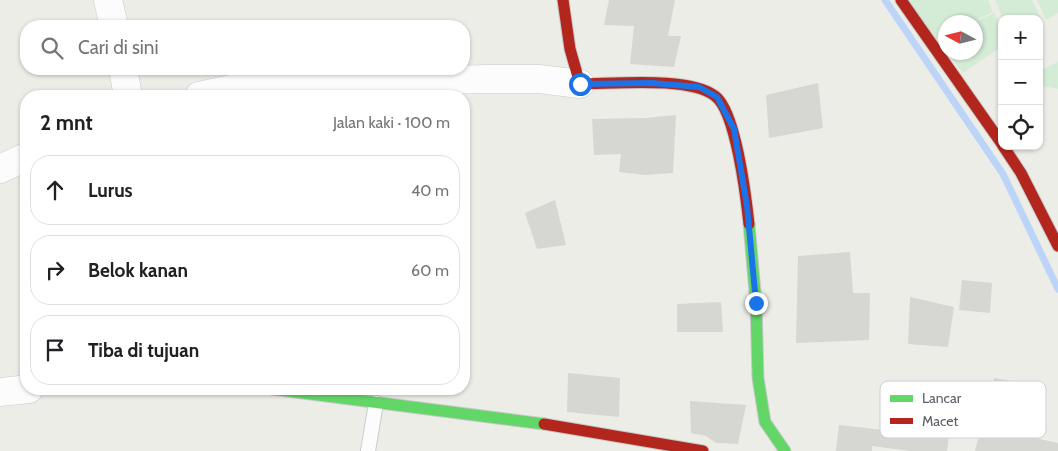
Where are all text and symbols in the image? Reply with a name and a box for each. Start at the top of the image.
north arrow [938,15,983,60]
map controls [998,15,1043,150]
button: + [998,15,1043,60]
search box [20,20,470,75]
icon: search [38,34,66,62]
text: Cari di sini [78,36,159,59]
button: − [998,60,1043,105]
route start [569,73,592,96]
button: locate [998,105,1043,150]
text: 2 mnt [40,110,93,135]
text: Jalan kaki · 100 m [333,113,450,132]
icon: ahead [41,176,69,204]
text: Lurus [88,179,133,202]
text: 40 m [411,181,449,200]
icon: right [41,256,69,284]
text: Belok kanan [88,259,188,282]
text: 60 m [411,261,449,280]
route end [745,292,768,315]
icon: arrive [41,336,69,364]
text: Tiba di tujuan [88,339,199,362]
legend [880,381,1046,438]
text: Lancar [922,389,962,407]
text: Macet [922,412,958,430]

